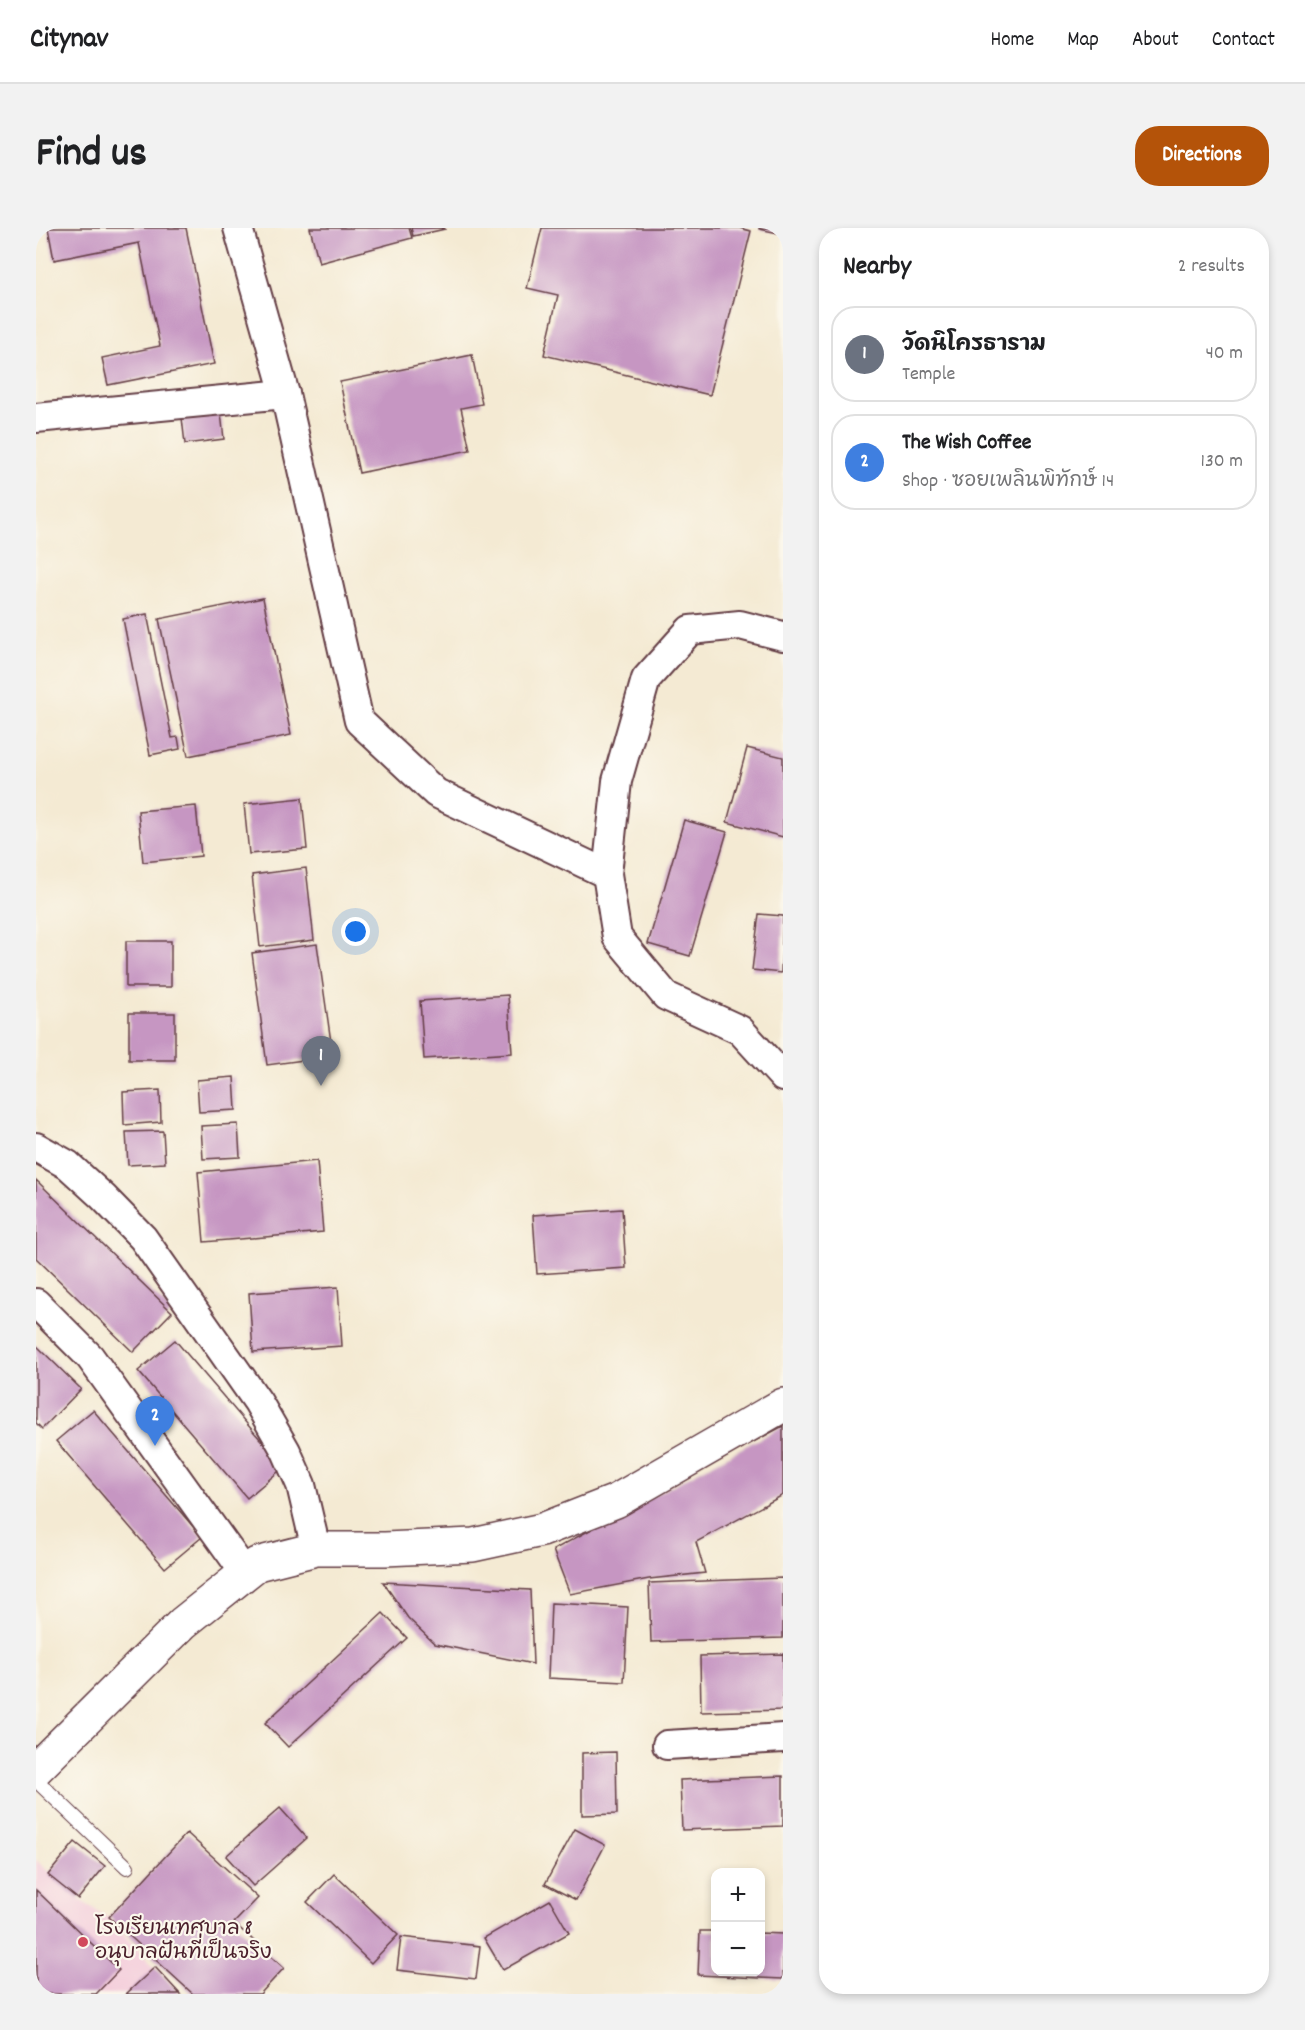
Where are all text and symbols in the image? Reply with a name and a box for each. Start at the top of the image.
text: Citynav [30,21,108,61]
text: Home [990,26,1034,56]
text: Map [1067,26,1099,56]
text: About [1132,26,1179,56]
text: Contact [1212,26,1275,56]
text: Find us [36,126,147,186]
button: Directions [1135,126,1269,186]
text: Nearby [843,249,911,286]
text: 2 results [1178,253,1245,281]
text: วัดนิโครธาราม [902,330,1046,361]
text: 1 [862,340,867,368]
text: 40 m [1205,340,1243,368]
text: Temple [902,361,955,389]
text: The Wish Coffee [902,428,1032,459]
text: 2 [860,448,869,476]
text: 130 m [1201,448,1243,476]
text: Shop · ซอยเพลินพิทักษ์ 14 [902,468,1114,496]
your location [341,917,370,946]
pin: 1 [302,1036,340,1086]
pin: 2 [136,1396,174,1446]
map controls [711,1868,765,1976]
button: + [711,1868,765,1922]
place label: โรงเรียนเทศบาล 8 อนุบาลฝันที่เป็นจริง [95,1914,272,1969]
button: − [711,1922,765,1976]
marker: โรงเรียนเทศบาล 8 อนุบาลฝันที่เป็นจริง [76,1935,90,1949]

